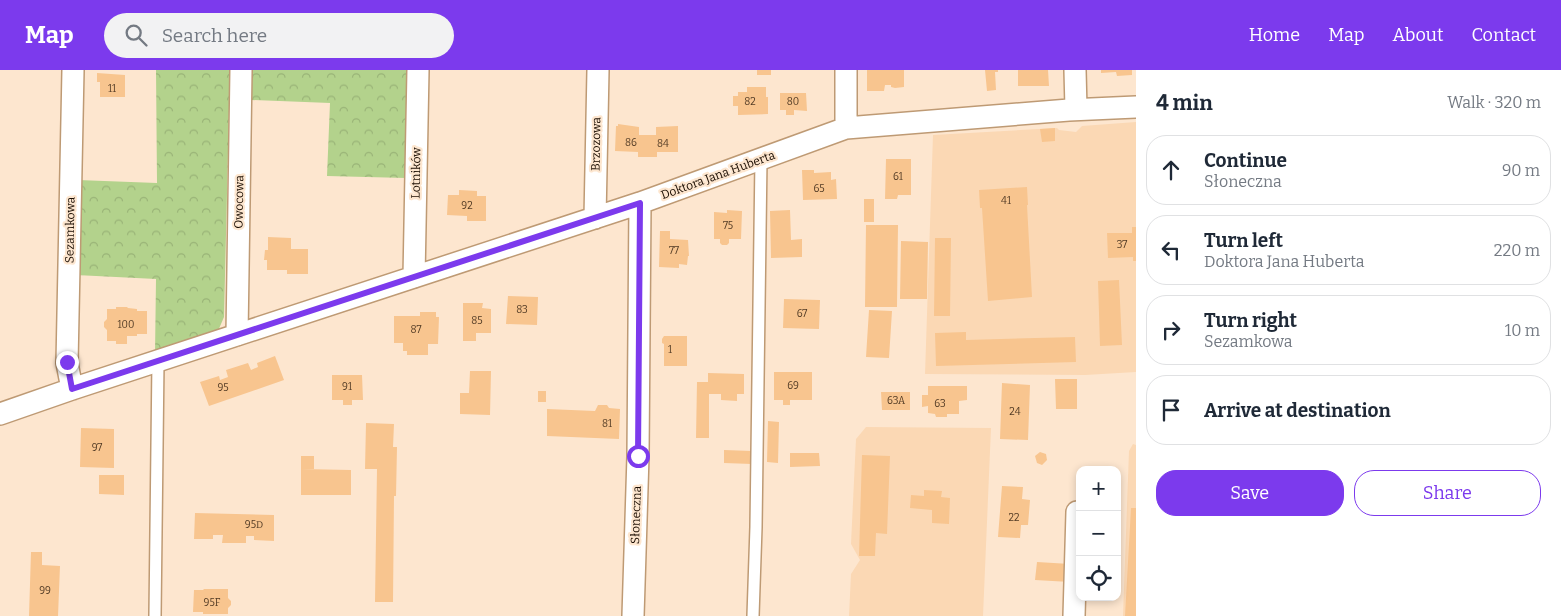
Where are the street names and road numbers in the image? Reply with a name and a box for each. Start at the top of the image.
street label: Brzozowa [589,117,603,171]
street label: Lotników [409,147,423,199]
street label: Doktora Jana Huberta [659,148,777,202]
street label: Owocowa [232,175,246,229]
street label: Sezamkowa [62,196,78,263]
street label: Słoneczna [628,485,644,544]

